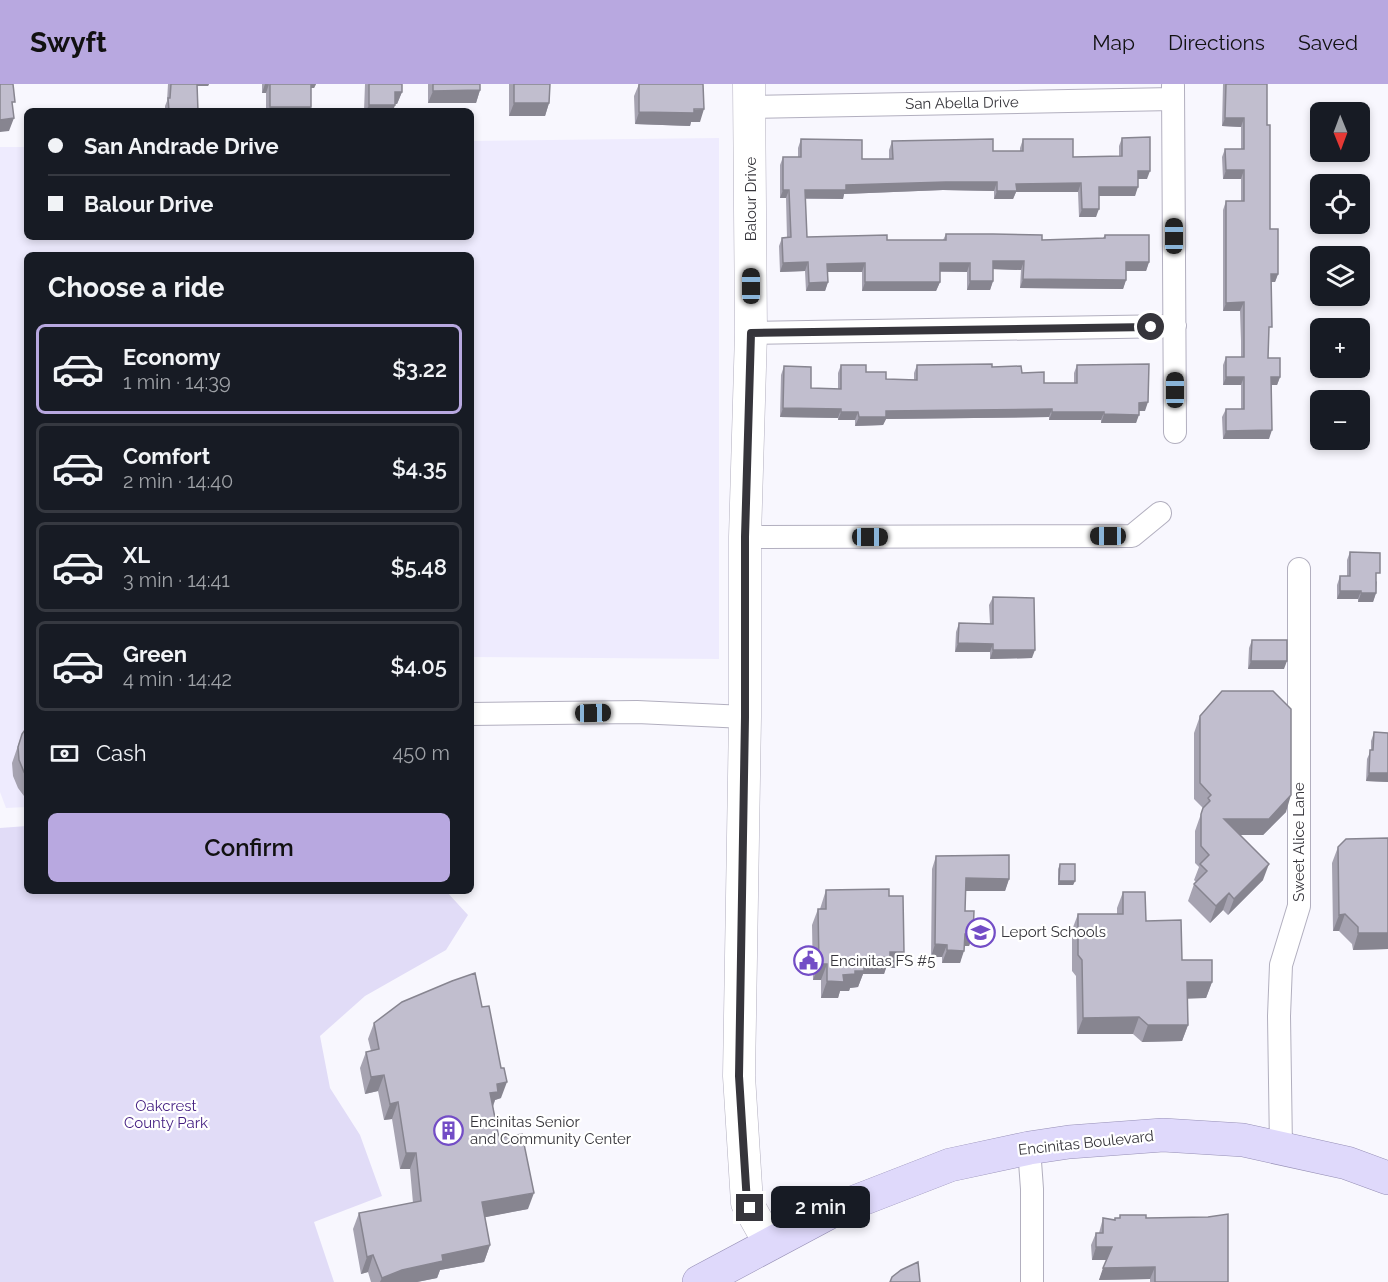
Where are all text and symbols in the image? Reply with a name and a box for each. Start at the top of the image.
text: Swyft [30,26,107,59]
text: Map [1092,30,1135,55]
text: Directions [1168,30,1265,55]
text: Saved [1298,30,1358,55]
street label: San Abella Drive [905,93,1019,113]
north arrow [1310,102,1370,162]
map controls [1310,102,1370,450]
text: San Andrade Drive [84,133,279,159]
street label: Balour Drive [742,157,760,241]
button: locate [1310,174,1370,234]
text: Balour Drive [84,191,214,217]
car [1165,218,1183,254]
button: layers [1310,246,1370,306]
car [742,268,760,304]
text: Choose a ride [48,272,224,303]
route start [1137,313,1164,340]
button: + [1310,318,1370,378]
icon: car [51,342,105,396]
text: Economy [123,344,221,370]
text: $3.22 [392,356,447,382]
text: 1 min · 14:39 [123,370,231,394]
car [1166,372,1184,408]
button: − [1310,390,1370,450]
icon: car [51,441,105,495]
text: Comfort [123,443,210,469]
text: $4.35 [392,455,447,481]
text: 2 min · 14:40 [123,469,233,493]
car [1090,527,1126,545]
car [852,528,888,546]
icon: car [51,540,105,594]
text: XL [123,542,150,568]
text: $5.48 [391,554,447,580]
text: 3 min · 14:41 [123,568,230,592]
icon: car [51,639,105,693]
text: Green [123,641,187,667]
text: $4.05 [390,653,447,679]
text: 4 min · 14:42 [123,667,232,691]
car [575,704,611,722]
icon: cash [48,737,81,770]
text: Cash [96,740,147,766]
text: 450 m [392,741,450,765]
street label: Sweet Alice Lane [1290,782,1308,902]
button: Confirm [48,813,450,882]
school or university icon: Leport Schools [964,916,996,948]
place label: Leport Schools [1001,923,1106,941]
public building icon: Encinitas FS #5 [793,945,825,977]
place label: Encinitas FS #5 [830,952,936,970]
park label: Oakcrest County Park [124,1097,208,1132]
place label: Encinitas Senior and Community Center [470,1113,632,1148]
building icon: Encinitas Senior and Community Center [433,1115,465,1147]
street label: Encinitas Boulevard [1017,1127,1155,1159]
callout: 2 min [771,1187,870,1229]
route end [736,1194,763,1221]
text: 2 min [795,1195,846,1219]

